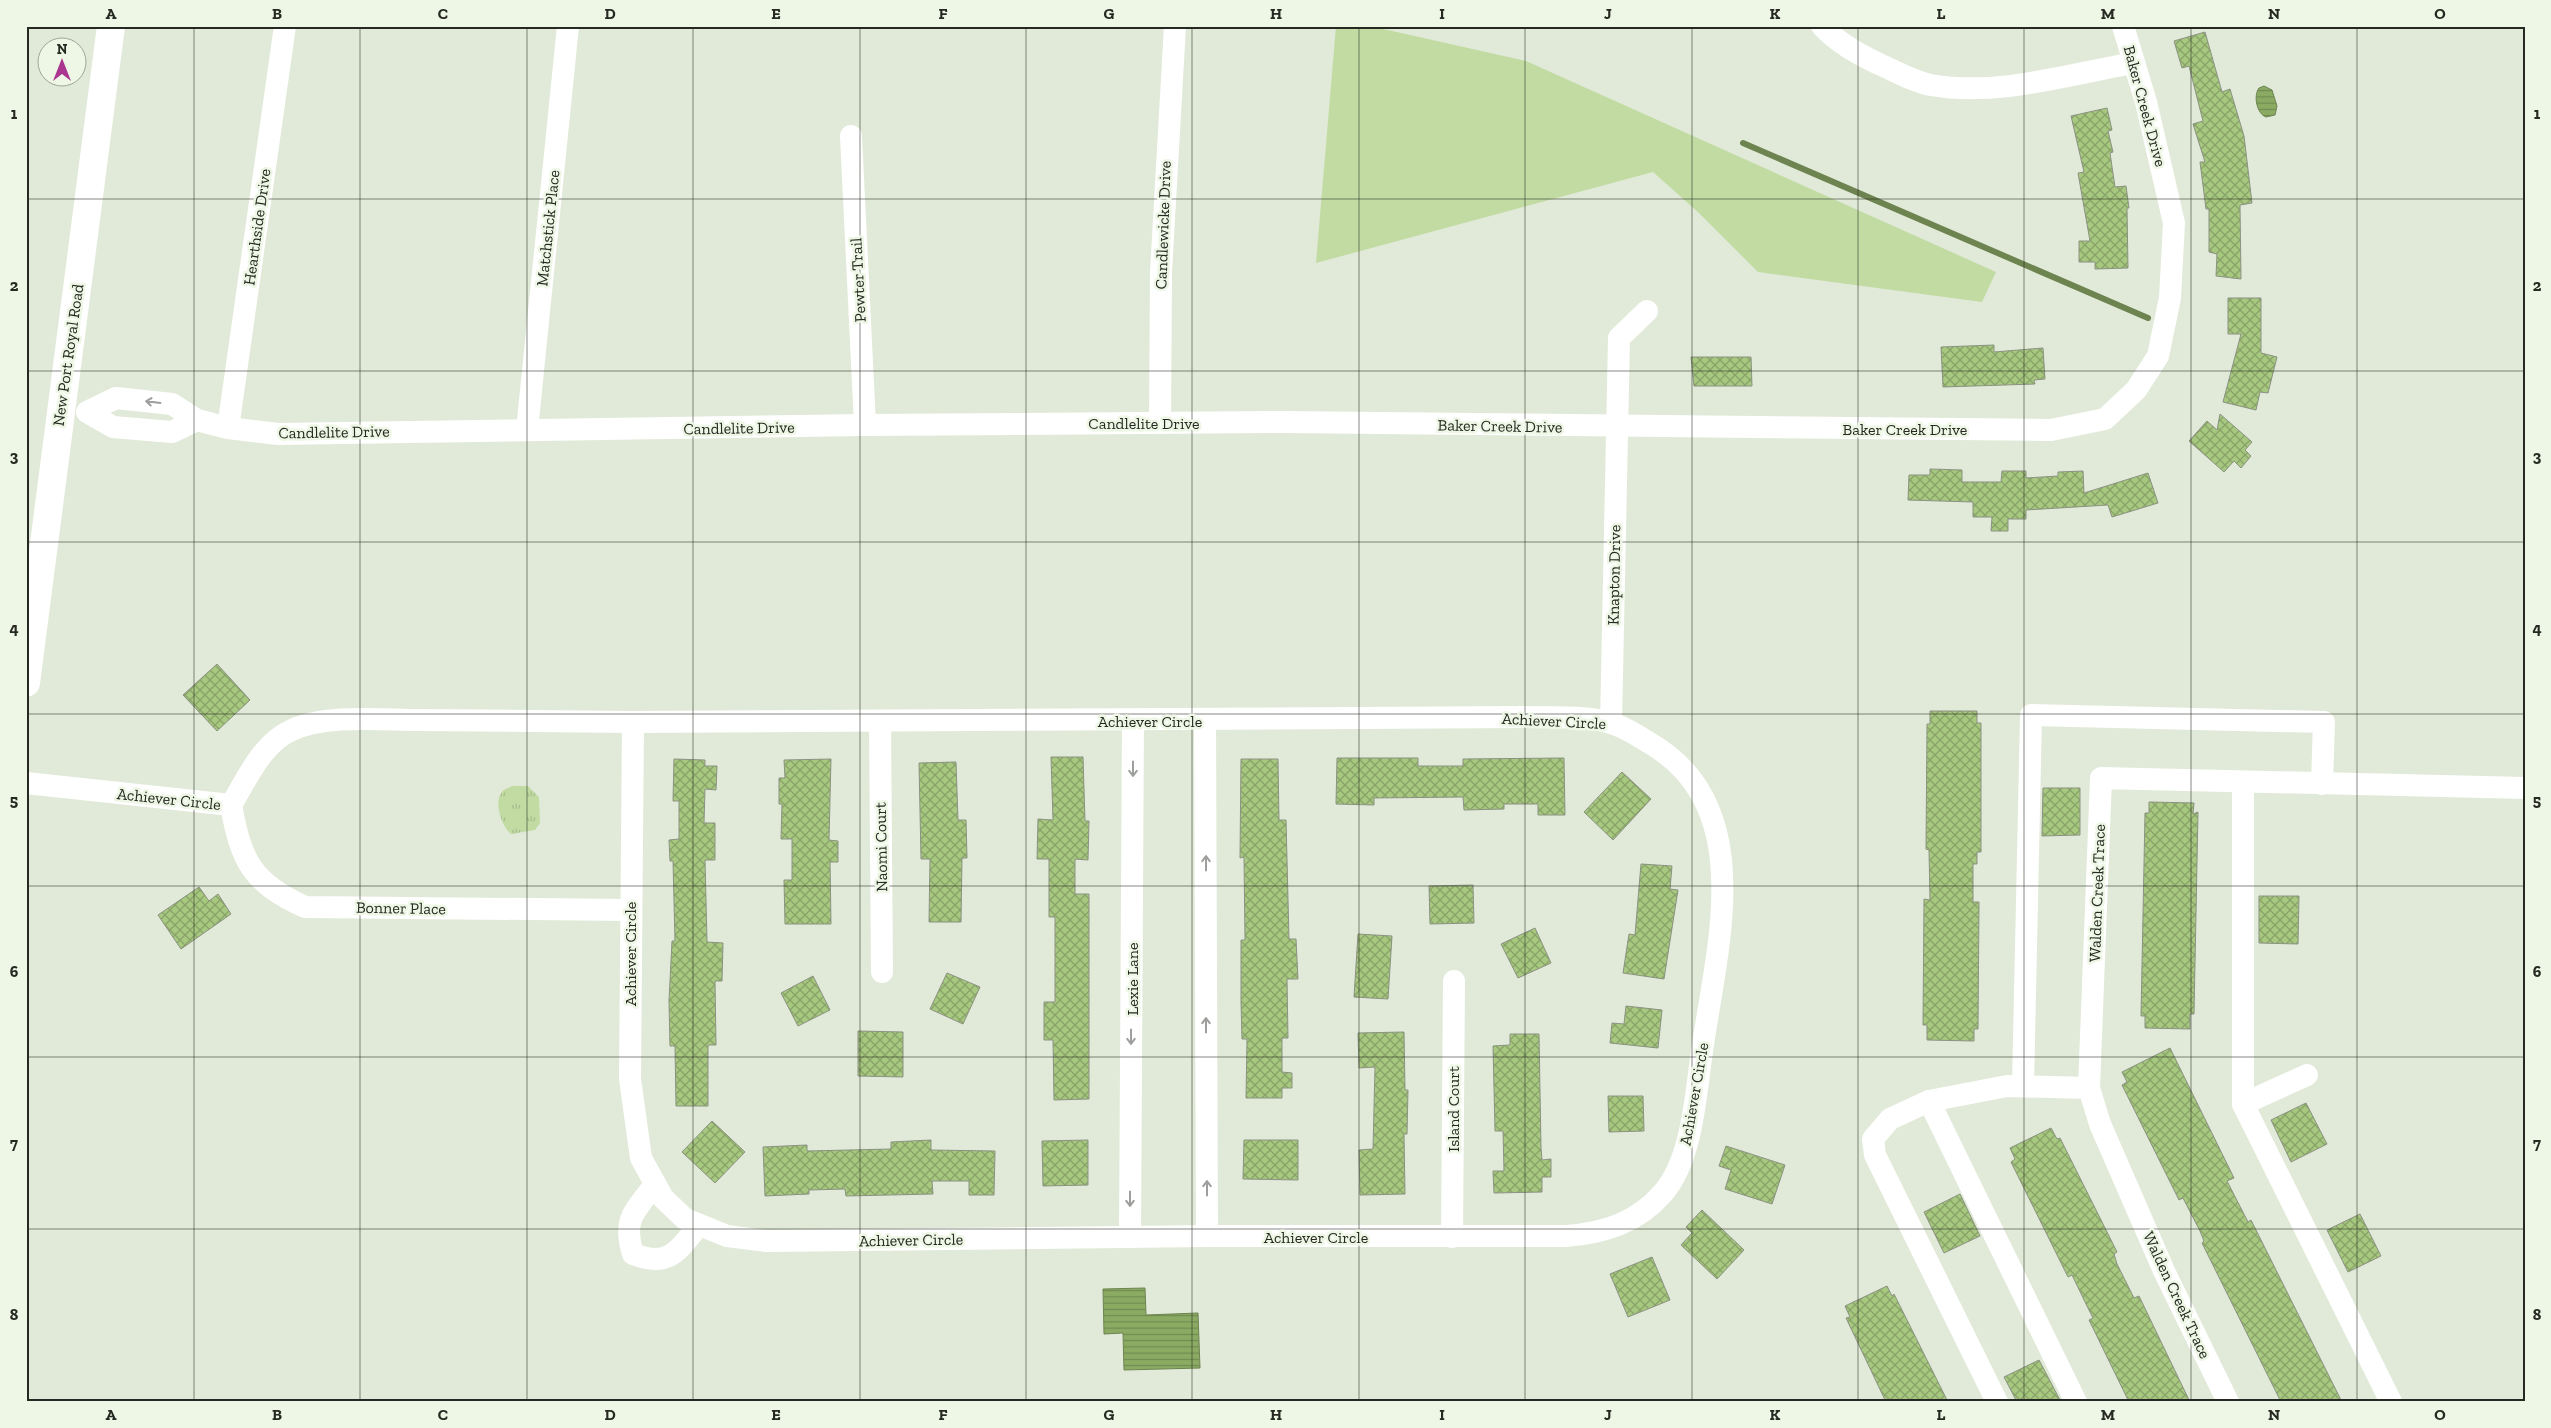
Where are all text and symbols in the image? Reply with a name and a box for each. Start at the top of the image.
text: A [106,4,117,23]
text: B [272,4,282,23]
text: C [438,4,448,23]
text: D [604,4,616,23]
text: E [771,4,781,23]
text: F [938,4,948,23]
text: G [1104,4,1115,23]
text: H [1270,4,1282,23]
text: I [1439,4,1445,23]
text: J [1604,4,1612,23]
text: K [1770,4,1781,23]
text: L [1937,4,1946,23]
text: M [2101,4,2115,23]
text: N [2268,4,2280,23]
text: O [2434,4,2446,23]
north arrow [38,38,88,88]
text: N [57,41,68,58]
street label: Baker Creek Drive [2120,43,2170,169]
text: 1 [11,104,18,123]
text: 1 [2534,104,2541,123]
street label: Candlewicke Drive [1151,160,1175,290]
street label: Hearthside Drive [239,167,275,287]
street label: Matchstick Place [532,169,564,287]
street label: Pewter Trail [846,237,870,323]
text: 2 [10,276,19,295]
text: 2 [2533,276,2542,295]
street label: New Port Royal Road [49,282,87,427]
one-way arrow [146,397,162,407]
street label: Candlelite Drive [1088,414,1200,433]
street label: Baker Creek Drive [1437,415,1563,437]
street label: Candlelite Drive [683,418,795,438]
street label: Baker Creek Drive [1843,420,1967,439]
street label: Candlelite Drive [278,422,390,442]
text: 3 [10,447,19,466]
text: 3 [2533,447,2542,466]
street label: Knapton Drive [1604,525,1624,625]
text: 4 [9,619,19,638]
text: 4 [2532,619,2542,638]
street label: Achiever Circle [1501,709,1607,733]
street label: Achiever Circle [1098,712,1202,731]
one-way arrow [1128,760,1138,777]
street label: Achiever Circle [116,784,222,814]
text: 5 [10,791,18,810]
text: 5 [2533,791,2541,810]
street label: Naomi Court [871,802,891,892]
street label: Walden Creek Trace [2085,824,2109,962]
one-way arrow [1201,855,1211,871]
street label: Bonner Place [356,898,446,918]
street label: Achiever Circle [621,902,640,1006]
street label: Lexie Lane [1123,942,1142,1016]
text: 6 [10,962,19,981]
text: 6 [2533,962,2542,981]
one-way arrow [1201,1017,1211,1034]
one-way arrow [1126,1028,1136,1044]
street label: Achiever Circle [1676,1041,1712,1147]
street label: Island Court [1444,1066,1463,1152]
text: 7 [10,1134,18,1153]
text: 7 [2533,1134,2541,1153]
one-way arrow [1202,1180,1212,1196]
one-way arrow [1125,1190,1135,1207]
street label: Achiever Circle [1264,1228,1368,1247]
street label: Walden Creek Trace [2139,1228,2215,1362]
street label: Achiever Circle [859,1230,963,1250]
text: 8 [10,1305,19,1324]
text: 8 [2533,1305,2542,1324]
text: A [106,1405,117,1424]
text: B [272,1405,282,1424]
text: C [438,1405,448,1424]
text: D [604,1405,616,1424]
text: E [771,1405,781,1424]
text: F [938,1405,948,1424]
text: G [1104,1405,1115,1424]
text: H [1270,1405,1282,1424]
text: I [1439,1405,1445,1424]
text: J [1604,1405,1612,1424]
text: K [1770,1405,1781,1424]
text: L [1937,1405,1946,1424]
text: M [2101,1405,2115,1424]
text: N [2268,1405,2280,1424]
text: O [2434,1405,2446,1424]

